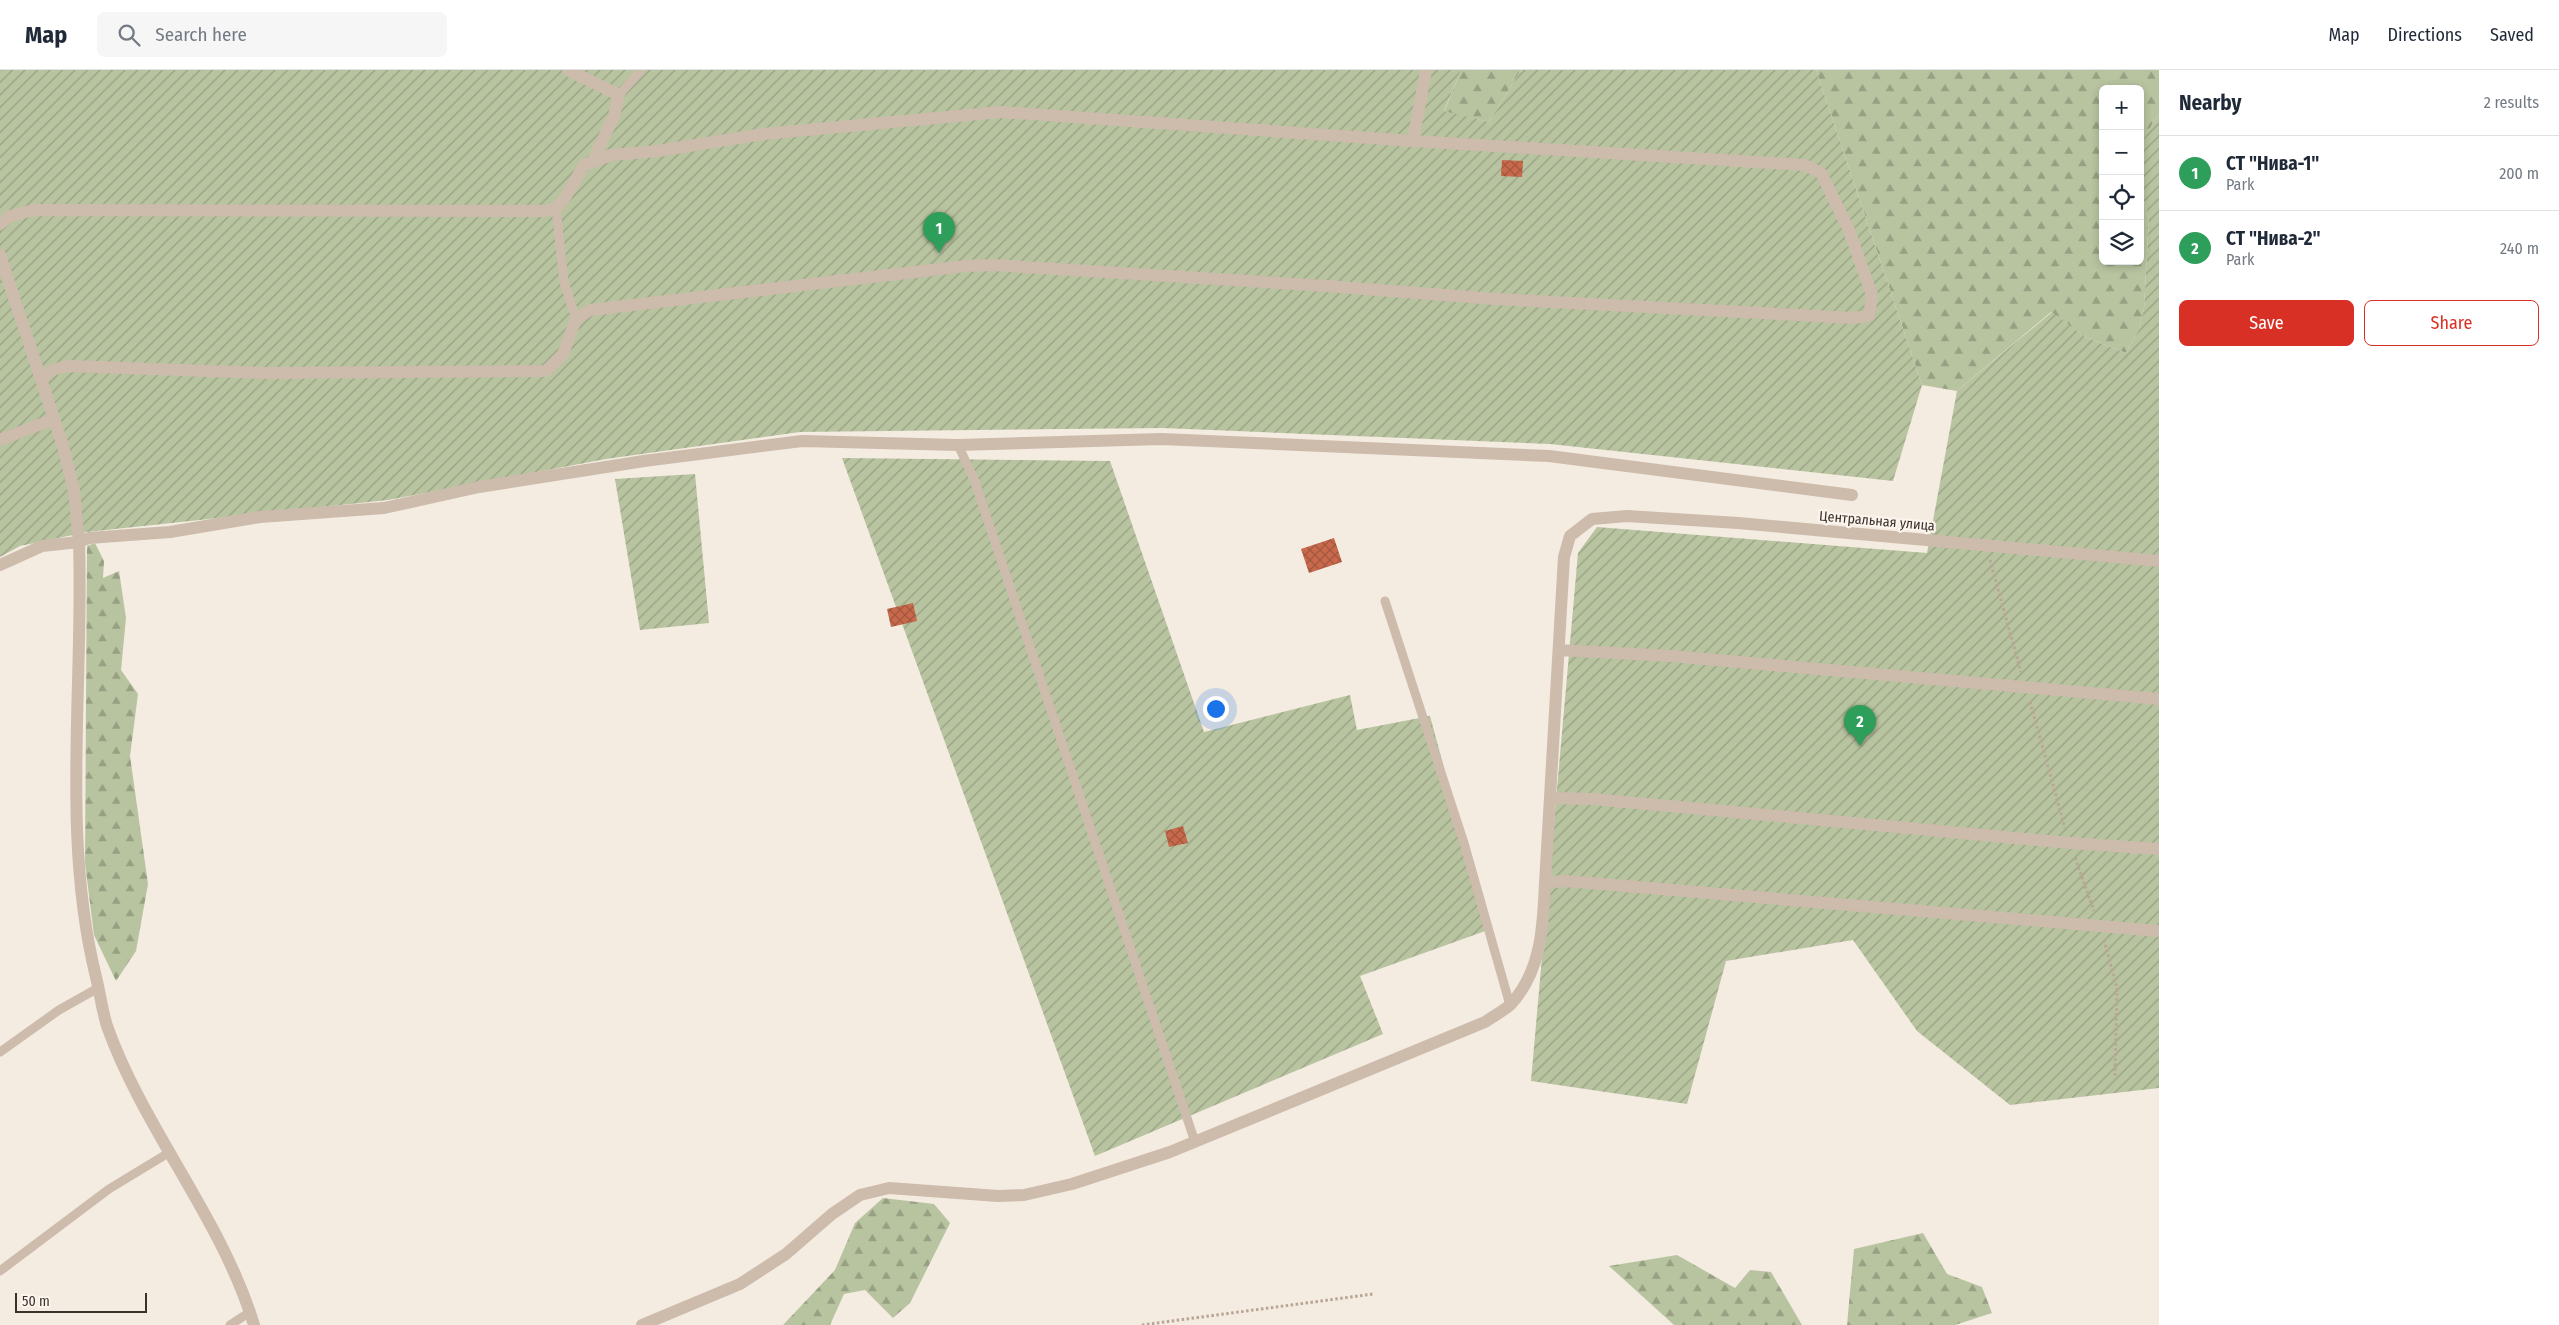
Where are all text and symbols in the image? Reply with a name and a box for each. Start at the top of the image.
search box [97,12,447,57]
text: Map [25,21,67,49]
icon: search [115,21,143,49]
text: Search here [155,23,247,46]
text: Map [2328,24,2360,46]
text: Directions [2388,24,2462,46]
text: Saved [2490,24,2534,46]
map controls [2099,85,2144,265]
button: + [2099,85,2144,130]
text: Nearby [2179,90,2241,116]
text: 2 results [2484,93,2539,112]
button: − [2099,130,2144,175]
text: СТ "Нива-1" [2226,152,2319,175]
text: 1 [2192,164,2198,183]
text: 200 m [2499,164,2539,183]
button: locate [2099,175,2144,220]
text: Park [2226,175,2254,194]
pin: 1 [923,212,955,253]
button: layers [2099,220,2144,265]
text: СТ "Нива-2" [2226,227,2321,250]
text: 2 [2191,239,2199,258]
text: 240 m [2500,239,2539,258]
text: Park [2226,250,2254,269]
button: Save [2179,300,2354,346]
button: Share [2364,300,2539,346]
street label: Центральная улица [1818,507,1936,535]
your location [1203,696,1229,722]
pin: 2 [1844,705,1876,746]
scale bar [15,1290,148,1313]
text: 50 m [22,1293,50,1310]

